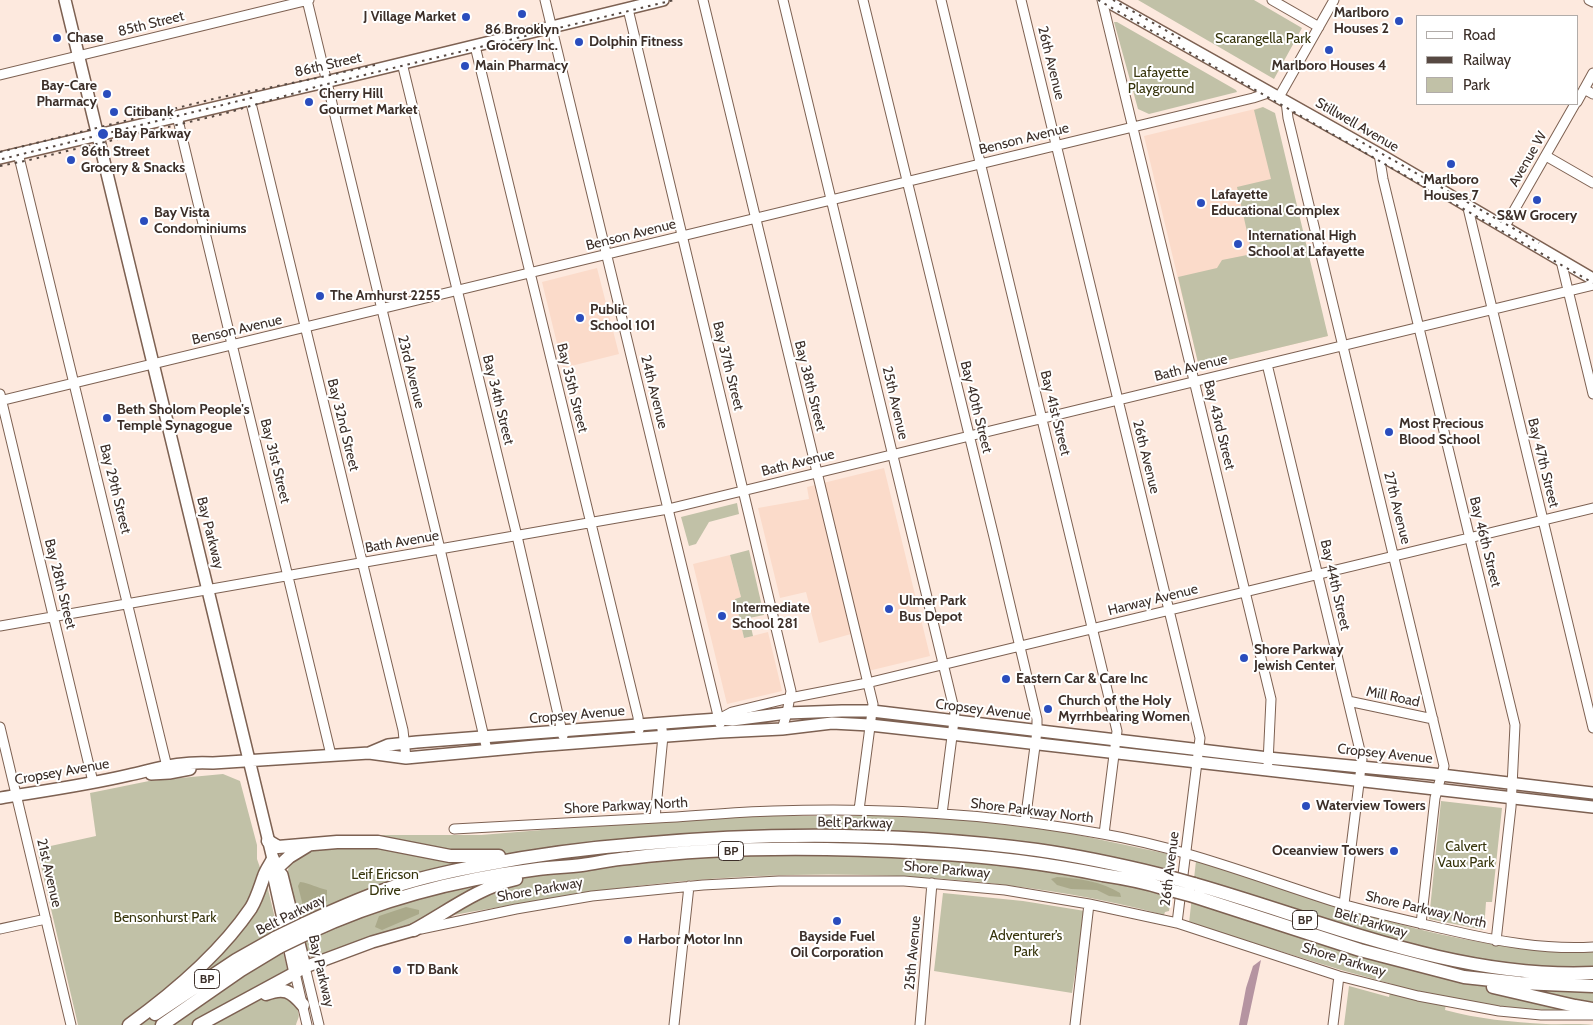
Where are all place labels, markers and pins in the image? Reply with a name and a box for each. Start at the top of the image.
place label: Marlboro Houses 2 [1334,5,1389,38]
marker: 86 Brooklyn Grocery Inc. [516,8,528,20]
place label: J Village Market [364,9,456,25]
marker: J Village Market [460,11,472,23]
marker: Marlboro Houses 2 [1393,15,1405,27]
place label: 86 Brooklyn Grocery Inc. [485,22,559,54]
place label: Chase [67,30,103,46]
marker: Chase [51,32,63,44]
place label: Dolphin Fitness [589,34,683,50]
marker: Dolphin Fitness [573,36,585,48]
marker: Marlboro Houses 4 [1323,44,1335,56]
place label: Main Pharmacy [475,58,568,74]
place label: Marlboro Houses 4 [1271,58,1387,74]
marker: Main Pharmacy [459,60,471,72]
place label: Bay-Care Pharmacy [36,78,97,110]
place label: Cherry Hill Gourmet Market [319,86,418,118]
marker: Bay-Care Pharmacy [101,88,113,100]
marker: Cherry Hill Gourmet Market [303,96,315,108]
place label: Citibank [124,104,174,120]
marker: Citibank [108,106,120,118]
place label: Bay Parkway [114,126,191,142]
marker: Bay Parkway [96,127,110,141]
place label: 86th Street Grocery & Snacks [81,144,185,176]
marker: 86th Street Grocery & Snacks [65,154,77,166]
marker: Marlboro Houses 7 [1445,158,1457,170]
place label: Marlboro Houses 7 [1423,172,1479,204]
place label: Lafayette Educational Complex [1211,187,1340,220]
marker: S&W Grocery [1531,194,1543,206]
marker: Lafayette Educational Complex [1195,197,1207,209]
place label: Bay Vista Condominiums [154,205,246,238]
place label: S&W Grocery [1497,208,1577,224]
marker: Bay Vista Condominiums [138,215,150,227]
place label: International High School at Lafayette [1248,228,1365,260]
marker: International High School at Lafayette [1232,238,1244,250]
place label: The Amhurst 2255 [330,288,440,304]
marker: The Amhurst 2255 [314,290,326,302]
place label: Public School 101 [590,302,655,334]
marker: Public School 101 [574,312,586,324]
place label: Beth Sholom People's Temple Synagogue [117,402,250,434]
marker: Beth Sholom People's Temple Synagogue [101,412,113,424]
place label: Most Precious Blood School [1399,416,1484,448]
marker: Most Precious Blood School [1383,426,1395,438]
place label: Ulmer Park Bus Depot [899,593,966,626]
place label: Intermediate School 281 [732,600,810,632]
marker: Ulmer Park Bus Depot [883,603,895,615]
marker: Intermediate School 281 [716,610,728,622]
place label: Shore Parkway Jewish Center [1254,642,1343,674]
marker: Shore Parkway Jewish Center [1238,652,1250,664]
place label: Eastern Car & Care Inc [1016,671,1148,687]
marker: Eastern Car & Care Inc [1000,673,1012,685]
place label: Church of the Holy Myrrhbearing Women [1058,693,1190,726]
marker: Church of the Holy Myrrhbearing Women [1042,703,1054,715]
place label: Waterview Towers [1316,798,1426,814]
marker: Waterview Towers [1300,800,1312,812]
place label: Oceanview Towers [1272,843,1384,859]
marker: Oceanview Towers [1388,845,1400,857]
marker: Bayside Fuel Oil Corporation [831,915,843,927]
place label: Bayside Fuel Oil Corporation [791,929,883,962]
place label: Harbor Motor Inn [638,932,743,948]
marker: Harbor Motor Inn [622,934,634,946]
place label: TD Bank [407,962,458,978]
marker: TD Bank [391,964,403,976]

